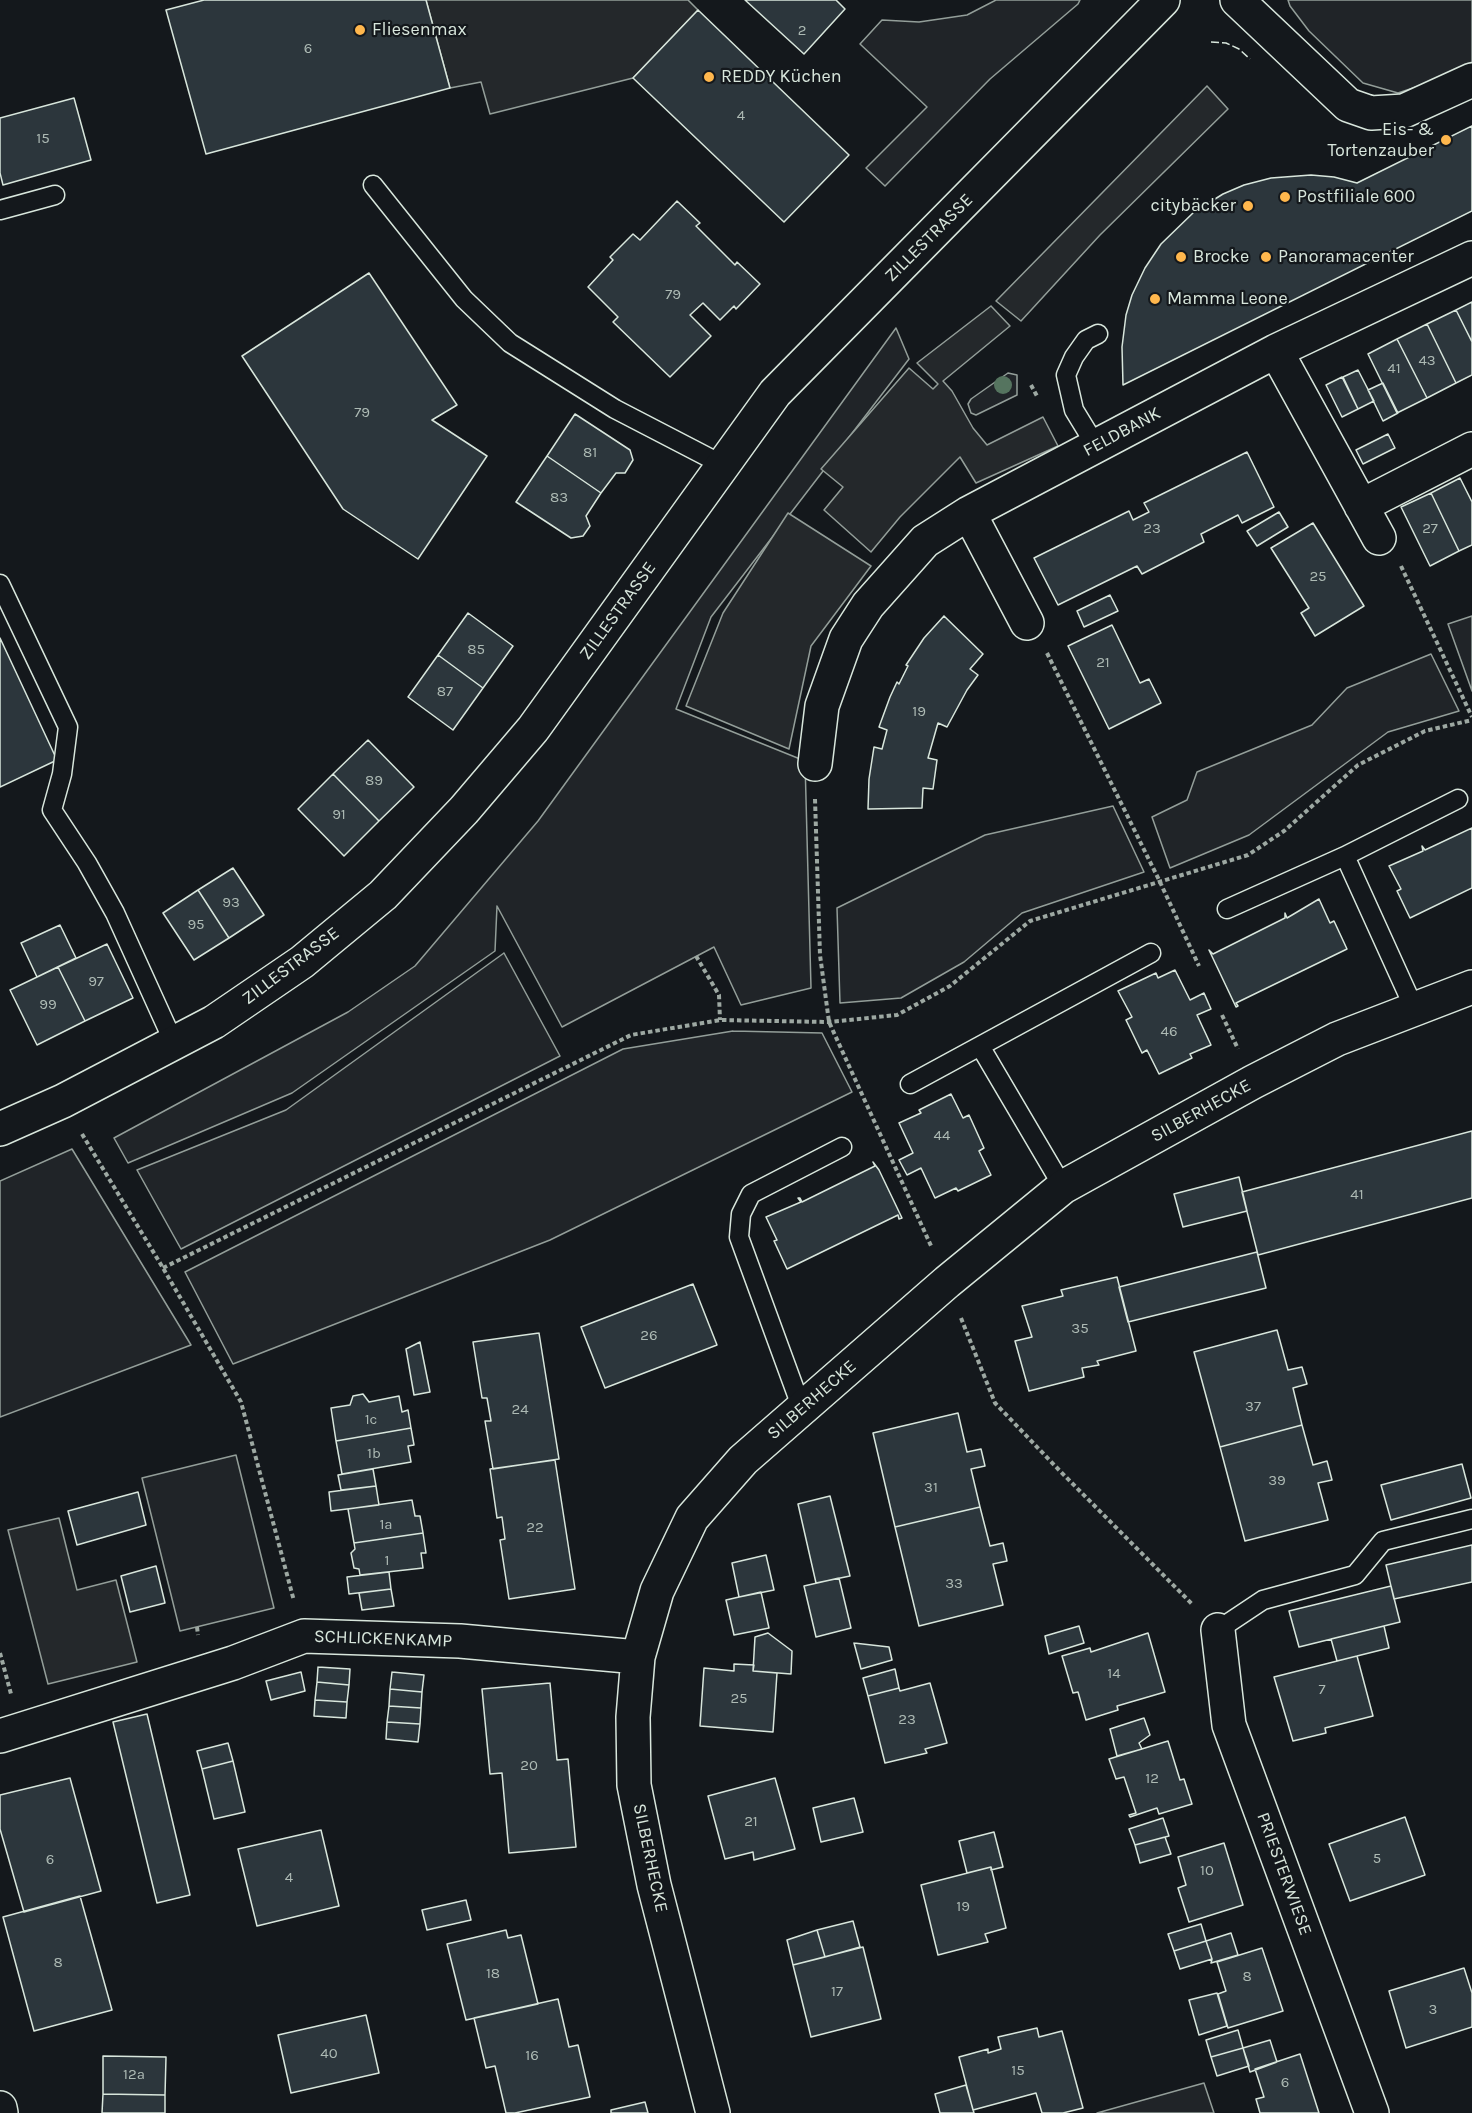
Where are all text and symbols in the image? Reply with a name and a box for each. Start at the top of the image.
place label: Fliesenmax [372,19,467,41]
house number: 2 [798,22,806,40]
marker: Fliesenmax [353,23,367,37]
house number: 6 [304,40,312,58]
place label: REDDY Küchen [721,66,842,88]
marker: REDDY Küchen [702,70,716,84]
house number: 4 [737,107,745,125]
place label: Eis- & Tortenzauber [1327,119,1434,162]
house number: 15 [36,130,50,148]
marker: Eis- & Tortenzauber [1439,133,1453,147]
place label: Postfiliale 600 [1297,186,1415,208]
street label: ZILLESTRASSE [880,189,978,287]
marker: Postfiliale 600 [1278,190,1292,204]
place label: citybäcker [1150,195,1236,217]
marker: citybäcker [1241,199,1255,213]
place label: Brocke [1193,246,1249,268]
place label: Panoramacenter [1278,246,1414,268]
marker: Brocke [1174,250,1188,264]
marker: Panoramacenter [1259,250,1273,264]
house number: 79 [665,286,681,304]
place label: Mamma Leone [1167,288,1288,310]
marker: Mamma Leone [1148,292,1162,306]
house number: 43 [1418,352,1436,370]
house number: 41 [1387,360,1401,378]
street label: FELDBANK [1080,403,1164,461]
house number: 79 [354,404,370,422]
house number: 81 [583,444,597,462]
house number: 83 [550,489,568,507]
house number: 23 [1143,520,1161,538]
house number: 27 [1422,520,1438,538]
street label: ZILLESTRASSE [575,558,661,664]
house number: 25 [1309,568,1327,586]
house number: 85 [467,641,485,659]
house number: 21 [1096,654,1110,672]
house number: 87 [437,683,453,701]
house number: 19 [912,703,926,721]
house number: 89 [365,772,383,790]
house number: 91 [332,806,346,824]
house number: 93 [222,894,240,912]
house number: 95 [187,916,205,934]
street label: ZILLESTRASSE [238,923,344,1009]
house number: 97 [88,973,104,991]
house number: 99 [39,996,57,1014]
house number: 46 [1161,1023,1177,1041]
street label: SILBERHECKE [1147,1075,1255,1147]
house number: 44 [934,1127,950,1145]
house number: 41 [1350,1186,1364,1204]
house number: 35 [1071,1320,1089,1338]
house number: 26 [640,1327,658,1345]
street label: SILBERHECKE [763,1355,861,1445]
house number: 37 [1245,1398,1261,1416]
house number: 24 [511,1401,529,1419]
house number: 1c [365,1411,377,1429]
house number: 1b [367,1445,381,1463]
house number: 39 [1268,1472,1286,1490]
house number: 31 [924,1479,938,1497]
house number: 1a [379,1516,393,1534]
house number: 22 [526,1519,544,1537]
house number: 1 [385,1552,389,1570]
house number: 33 [945,1575,963,1593]
street label: SCHLICKENKAMP [314,1626,452,1652]
house number: 14 [1107,1665,1121,1683]
house number: 7 [1318,1681,1326,1699]
house number: 25 [730,1690,748,1708]
house number: 23 [898,1711,916,1729]
house number: 20 [520,1757,538,1775]
house number: 12 [1145,1770,1159,1788]
street label: SILBERHECKE [628,1802,672,1914]
street label: PRIESTERWIESE [1252,1809,1316,1939]
house number: 21 [744,1813,758,1831]
house number: 5 [1373,1850,1381,1868]
house number: 6 [46,1851,54,1869]
house number: 10 [1200,1862,1214,1880]
house number: 4 [285,1869,293,1887]
house number: 19 [956,1898,970,1916]
house number: 8 [53,1954,63,1972]
house number: 18 [486,1965,500,1983]
house number: 8 [1242,1968,1252,1986]
house number: 17 [831,1983,843,2001]
house number: 3 [1429,2001,1437,2019]
house number: 40 [320,2045,338,2063]
house number: 16 [525,2047,539,2065]
house number: 15 [1011,2062,1025,2080]
house number: 12a [123,2066,145,2084]
house number: 6 [1281,2074,1289,2092]

